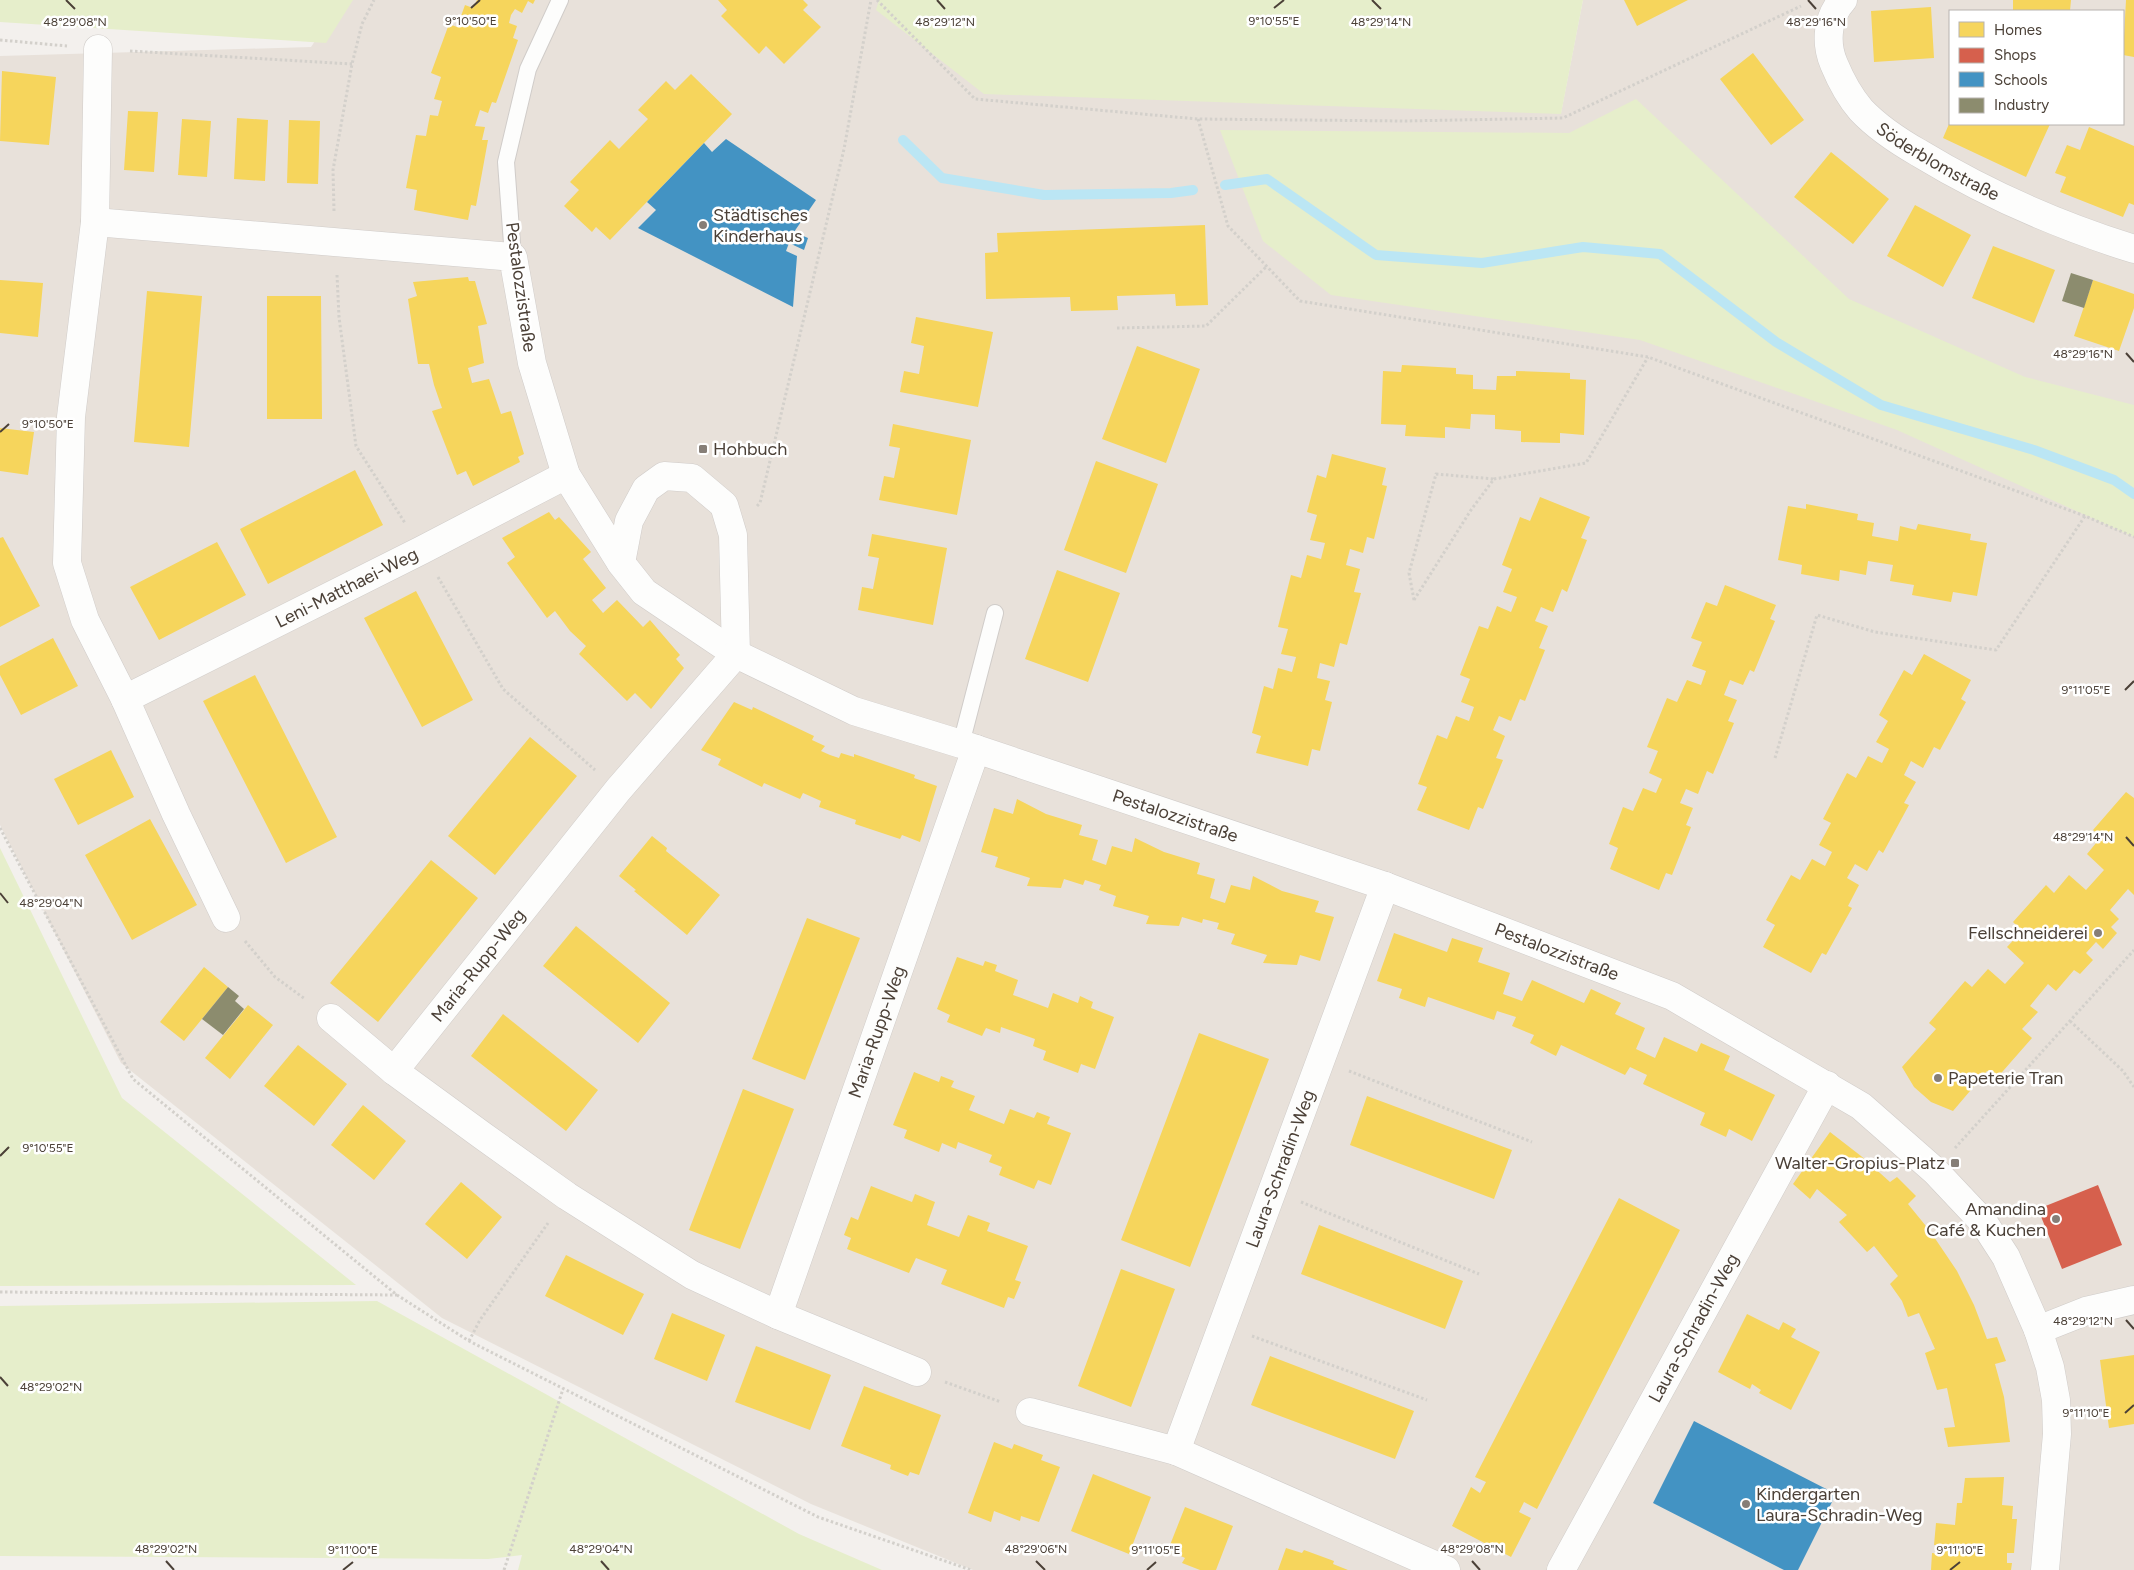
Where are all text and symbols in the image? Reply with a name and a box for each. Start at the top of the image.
legend [1949,10,2124,125]
text: 9°10'50"E [445,14,497,28]
text: 9°10'55"E [1248,14,1300,28]
text: 48°29'08"N [43,15,107,29]
text: 48°29'12"N [915,15,975,29]
text: 48°29'14"N [1351,15,1411,29]
text: 48°29'16"N [1786,15,1846,29]
text: Homes [1994,21,2042,39]
text: Shops [1994,46,2036,64]
text: Schools [1994,71,2047,89]
text: Industry [1994,96,2049,114]
street label: Söderblomstraße [1872,117,2003,206]
place label: Städtisches Kinderhaus [713,204,808,247]
marker: Städtisches Kinderhaus [697,219,709,231]
street label: Pestalozzistraße [501,221,541,354]
text: 48°29'16"N [2053,347,2113,361]
text: 9°10'50"E [22,417,74,431]
place label: Hohbuch [713,438,787,460]
marker: Hohbuch [697,443,709,455]
street label: Leni-Matthaei-Weg [272,543,422,633]
text: 9°11'05"E [2061,683,2111,697]
street label: Pestalozzistraße [1110,785,1241,847]
text: 48°29'14"N [2053,830,2113,844]
text: 48°29'04"N [19,896,83,910]
street label: Maria-Rupp-Weg [426,904,530,1026]
street label: Pestalozzistraße [1492,918,1622,986]
place label: Fellschneiderei [1968,922,2088,944]
marker: Fellschneiderei [2092,927,2104,939]
street label: Maria-Rupp-Weg [844,963,910,1101]
place label: Papeterie Tran [1948,1067,2063,1089]
marker: Papeterie Tran [1932,1072,1944,1084]
street label: Laura-Schradin-Weg [1241,1087,1320,1251]
text: 9°10'55"E [22,1141,74,1155]
place label: Walter-Gropius-Platz [1775,1152,1945,1174]
marker: Walter-Gropius-Platz [1949,1157,1961,1169]
place label: Amandina Café & Kuchen [1926,1198,2046,1241]
marker: Amandina Café & Kuchen [2050,1213,2062,1225]
street label: Laura-Schradin-Weg [1644,1250,1743,1406]
text: 48°29'12"N [2053,1314,2113,1328]
text: 48°29'02"N [20,1380,82,1394]
text: 9°11'10"E [2062,1406,2110,1420]
place label: Kindergarten Laura-Schradin-Weg [1756,1483,1923,1526]
marker: Kindergarten Laura-Schradin-Weg [1740,1498,1752,1510]
text: 48°29'02"N [135,1542,197,1556]
text: 48°29'04"N [569,1542,633,1556]
text: 48°29'06"N [1005,1542,1067,1556]
text: 48°29'08"N [1440,1542,1504,1556]
text: 9°11'00"E [328,1543,378,1557]
text: 9°11'05"E [1131,1543,1181,1557]
text: 9°11'10"E [1936,1543,1984,1557]

